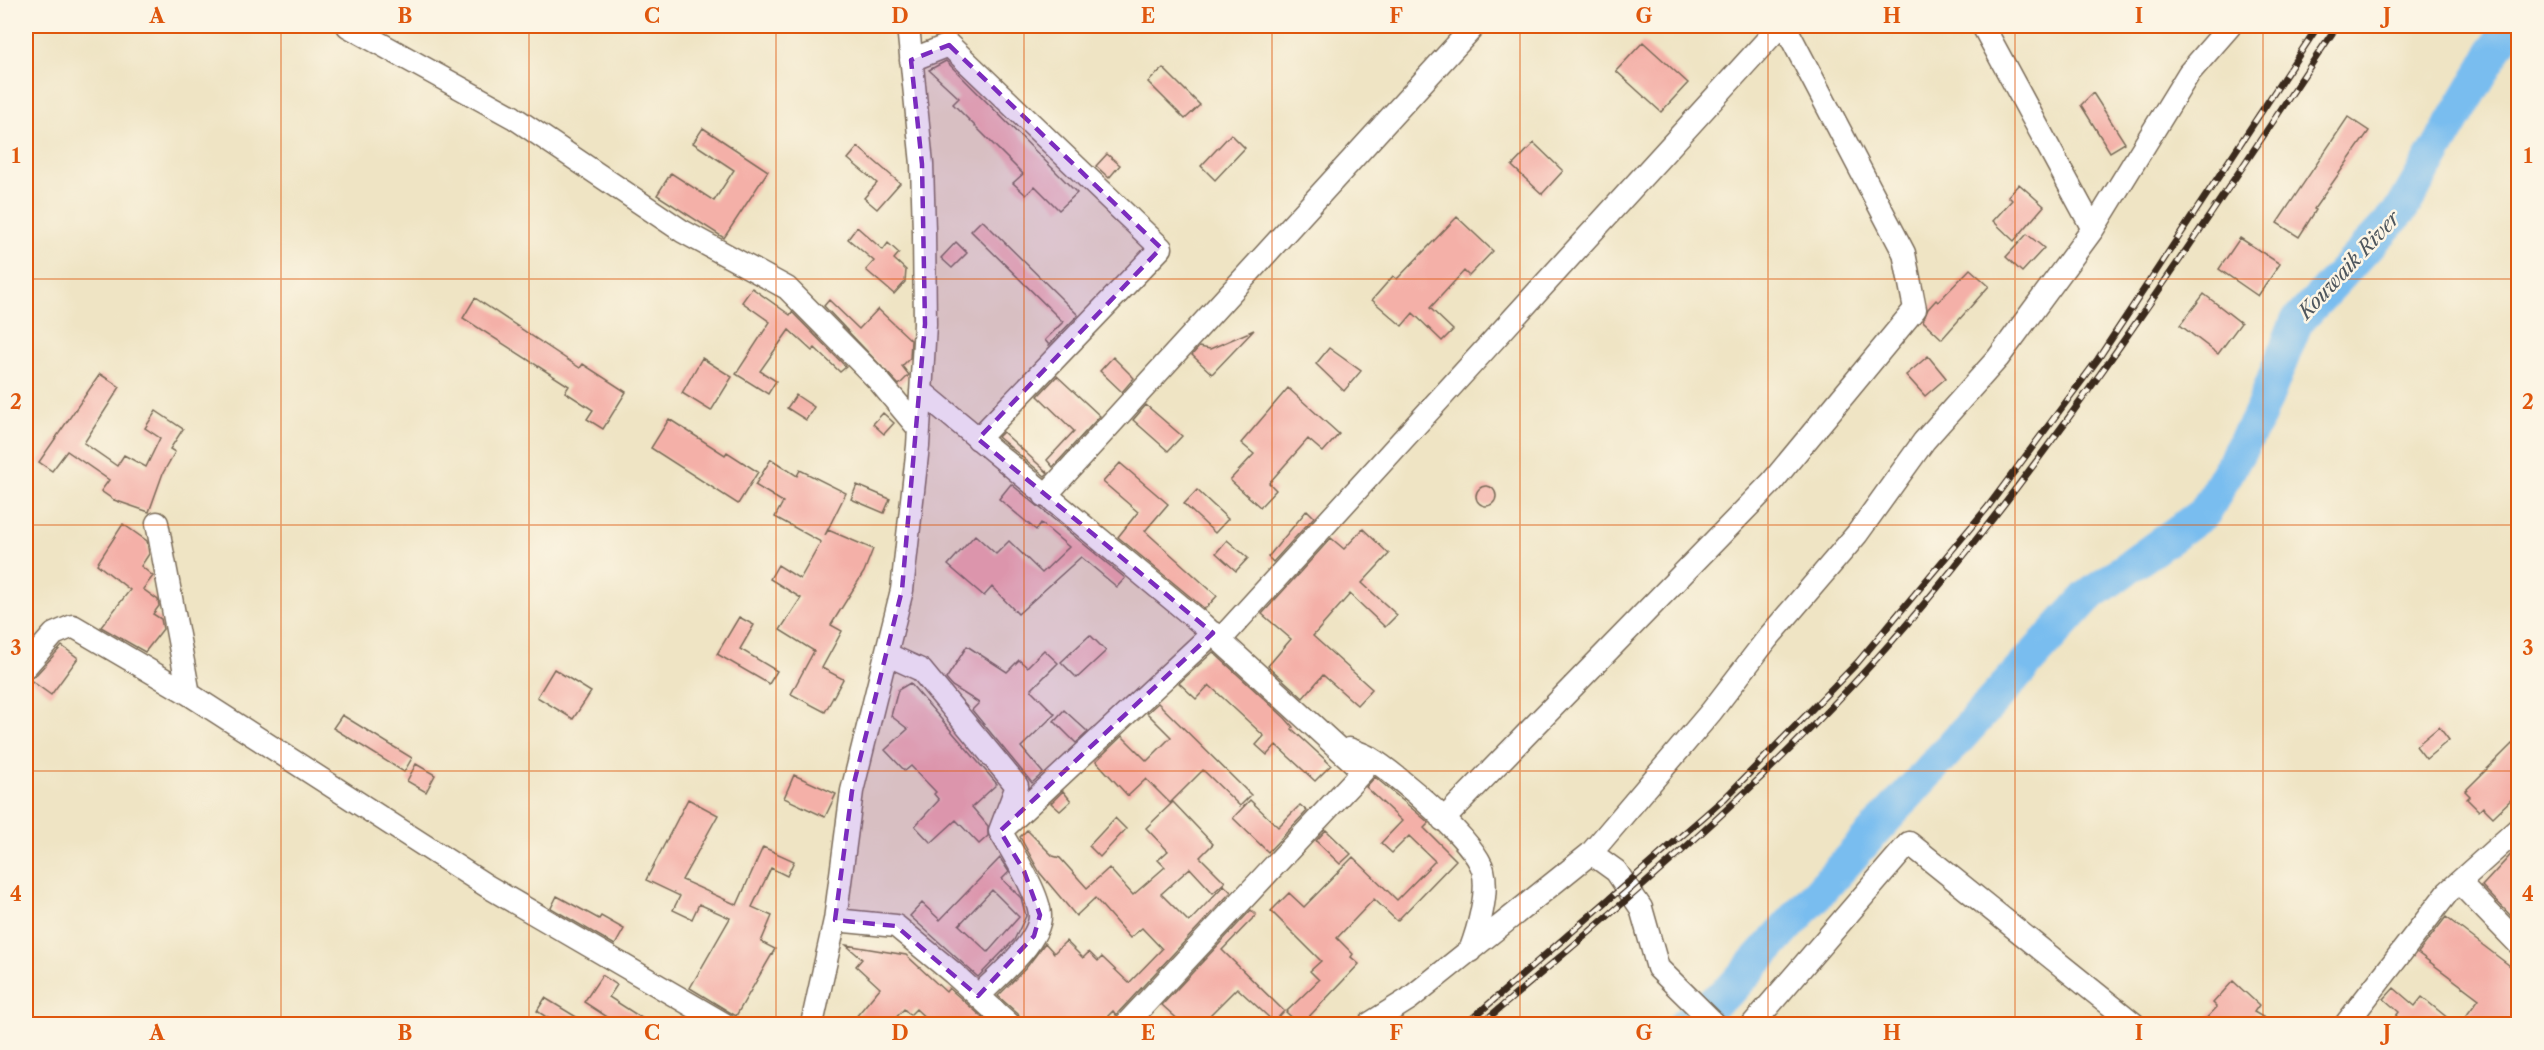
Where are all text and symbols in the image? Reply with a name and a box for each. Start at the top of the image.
text: A [148,4,165,28]
text: B [398,4,413,28]
text: C [644,4,660,28]
text: D [891,4,909,28]
text: E [1141,4,1155,28]
text: F [1389,4,1403,28]
text: G [1636,4,1653,28]
text: H [1883,4,1901,28]
text: I [2135,4,2143,28]
text: J [2379,4,2391,28]
text: 1 [12,144,21,168]
text: 1 [2524,144,2533,168]
water label: Kouwaik River [2292,205,2406,325]
text: 2 [10,390,22,414]
text: 2 [2522,390,2534,414]
text: 3 [10,636,22,660]
text: 3 [2522,636,2534,660]
text: 4 [10,882,22,906]
text: 4 [2522,882,2534,906]
text: A [148,1021,165,1045]
text: B [398,1021,413,1045]
text: C [644,1021,660,1045]
text: D [891,1021,909,1045]
text: E [1141,1021,1155,1045]
text: F [1389,1021,1403,1045]
text: G [1636,1021,1653,1045]
text: H [1883,1021,1901,1045]
text: I [2135,1021,2143,1045]
text: J [2379,1021,2391,1045]

